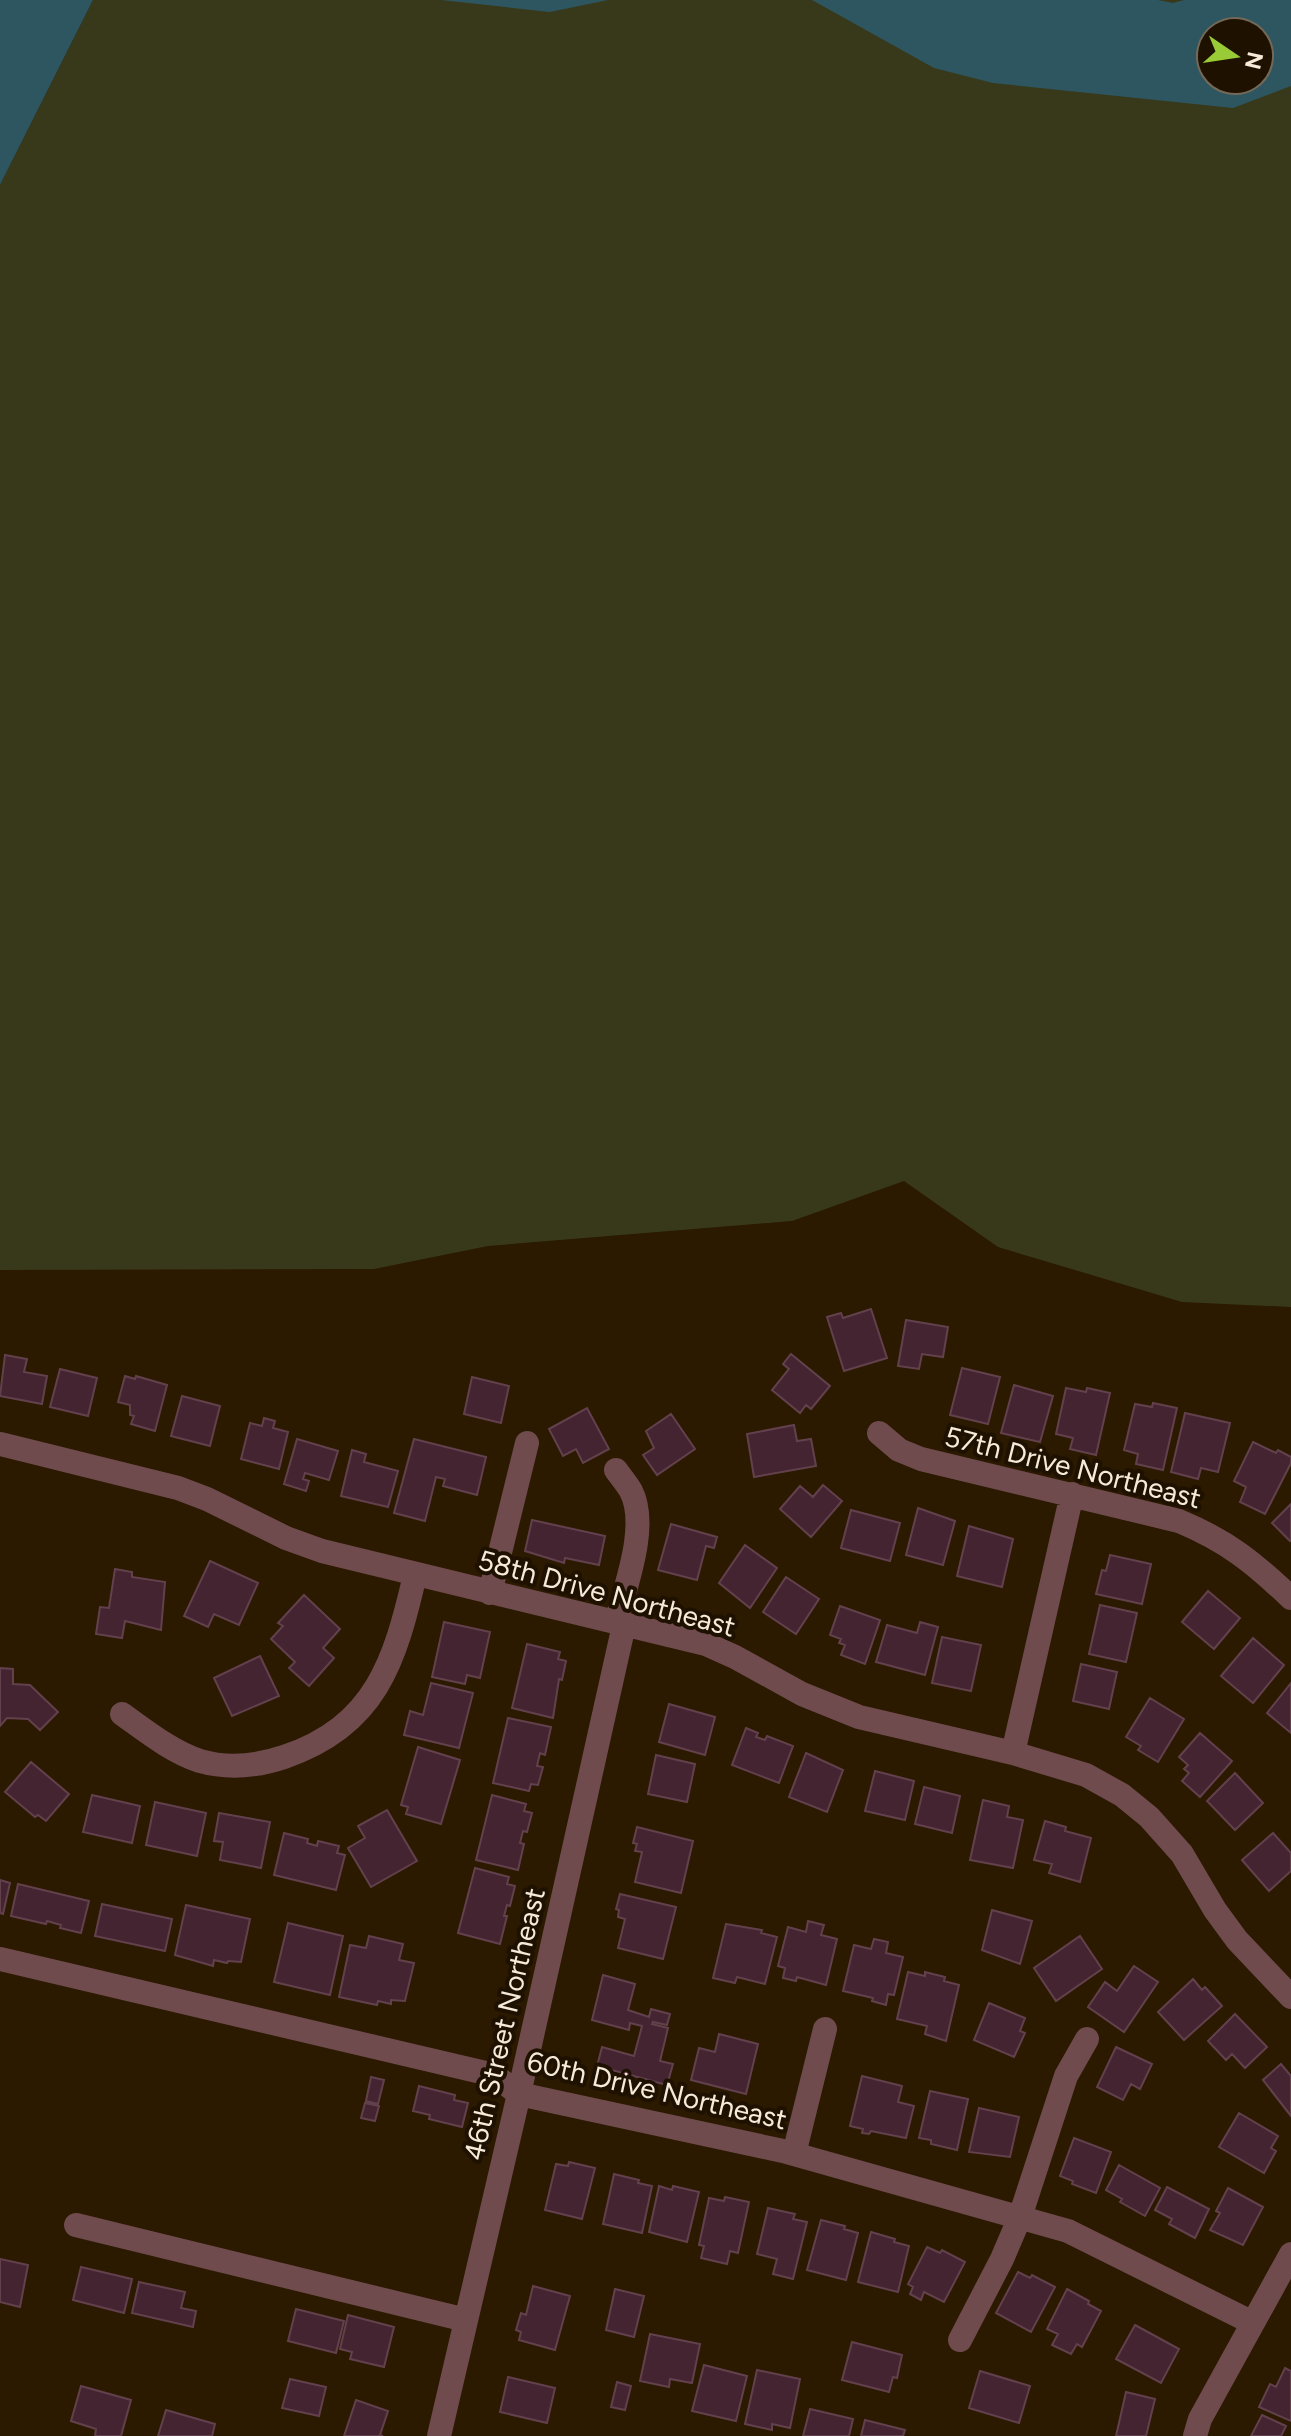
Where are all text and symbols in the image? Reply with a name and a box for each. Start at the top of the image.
north arrow [1195,16,1275,96]
text: N [1239,49,1269,72]
street label: 57th Drive Northeast [941,1419,1205,1515]
street label: 58th Drive Northeast [475,1542,739,1644]
street label: 46th Street Northeast [456,1885,552,2163]
street label: 60th Drive Northeast [524,2044,790,2136]

